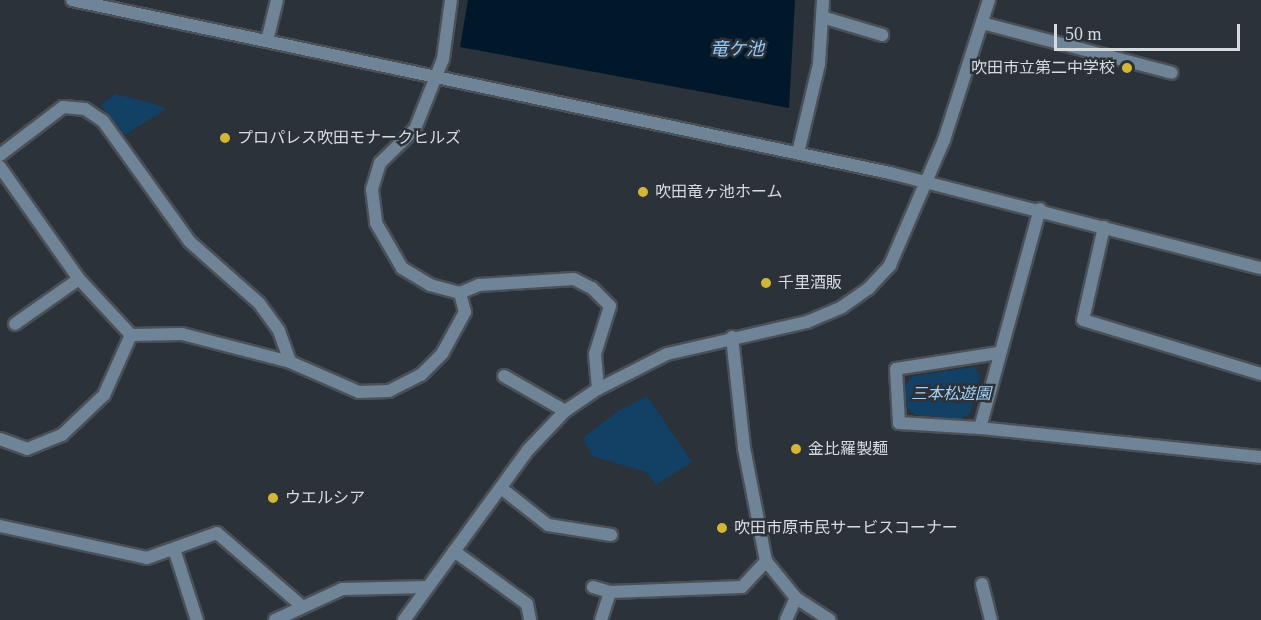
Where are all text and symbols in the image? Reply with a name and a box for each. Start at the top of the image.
scale bar [1057,12,1243,50]
text: 50 m [1065,24,1102,44]
water label: 竜ケ池 [710,38,764,60]
place label: 吹田市立第二中学校 [971,58,1115,78]
marker: 吹田市立第二中学校 [1120,61,1134,75]
place label: プロパレス吹田モナークヒルズ [237,128,461,148]
marker: プロパレス吹田モナークヒルズ [218,131,232,145]
place label: 吹田竜ヶ池ホーム [655,182,783,202]
marker: 吹田竜ヶ池ホーム [636,185,650,199]
place label: 千里酒販 [778,273,842,293]
marker: 千里酒販 [759,276,773,290]
park label: 三本松遊園 [911,384,991,404]
place label: 金比羅製麺 [808,439,888,459]
marker: 金比羅製麺 [789,442,803,456]
place label: ウエルシア [285,488,365,508]
marker: ウエルシア [266,491,280,505]
place label: 吹田市原市民サービスコーナー [734,518,958,538]
marker: 吹田市原市民サービスコーナー [715,521,729,535]

